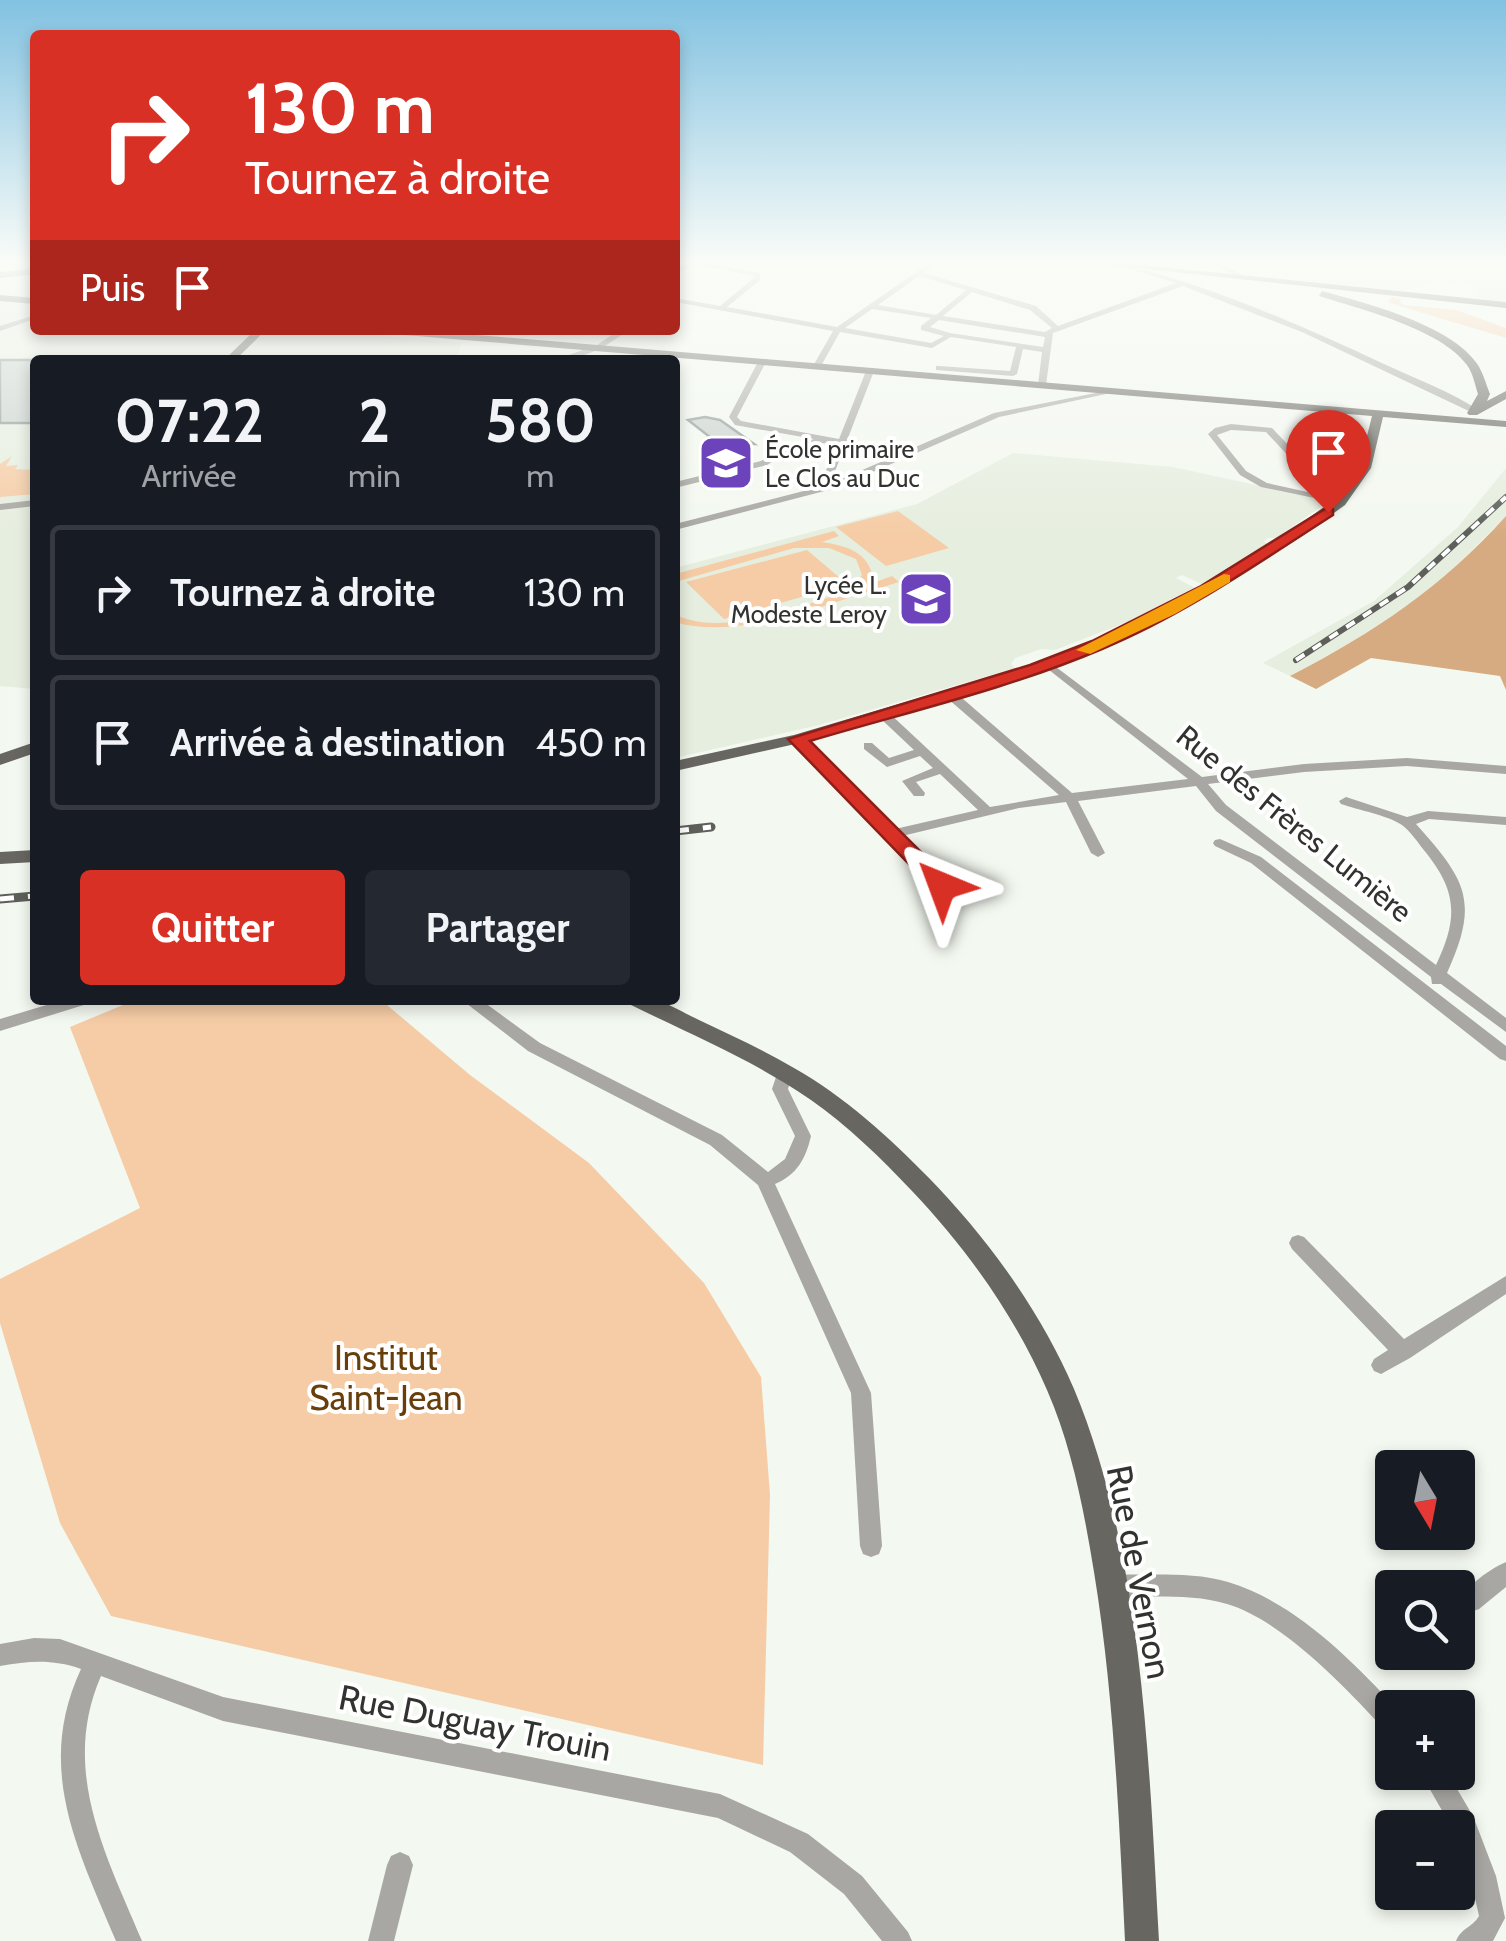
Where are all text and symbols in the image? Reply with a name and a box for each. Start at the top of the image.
text: 130 m [245,65,435,151]
icon: right [80,70,210,200]
text: Tournez à droite [245,151,550,205]
icon: arrive [165,260,220,315]
text: Puis [80,264,145,311]
text: 07:22 [114,384,264,457]
text: 2 [359,384,390,457]
text: 580 [485,384,596,457]
pin [1286,410,1371,513]
icon: arrive [1301,425,1356,480]
school or university icon: École primaire Le Clos au Duc [696,433,756,493]
place label: École primaire Le Clos au Duc [765,434,920,493]
text: Arrivée [142,456,237,495]
text: min [348,456,401,495]
text: m [526,456,554,495]
icon: right [85,565,140,620]
text: Tournez à droite [170,569,435,616]
text: 130 m [524,569,625,616]
school or university icon: Lycée L. Modeste Leroy [896,569,956,629]
place label: Lycée L. Modeste Leroy [731,570,887,629]
icon: arrive [85,715,140,770]
street label: Rue des Frères Lumière [1169,717,1419,930]
text: Arrivée à destination [170,719,506,766]
text: 450 m [536,719,647,766]
position arrow [890,834,994,938]
button: Quitter [80,870,345,985]
button: Partager [365,870,630,985]
park label: Institut Saint-Jean [309,1336,463,1419]
north arrow [1375,1450,1475,1550]
map controls [1375,1450,1475,1910]
street label: Rue de Vernon [1098,1461,1181,1682]
button: search [1375,1570,1475,1670]
street label: Rue Duguay Trouin [335,1675,615,1770]
button: + [1375,1690,1475,1790]
button: − [1375,1810,1475,1910]

